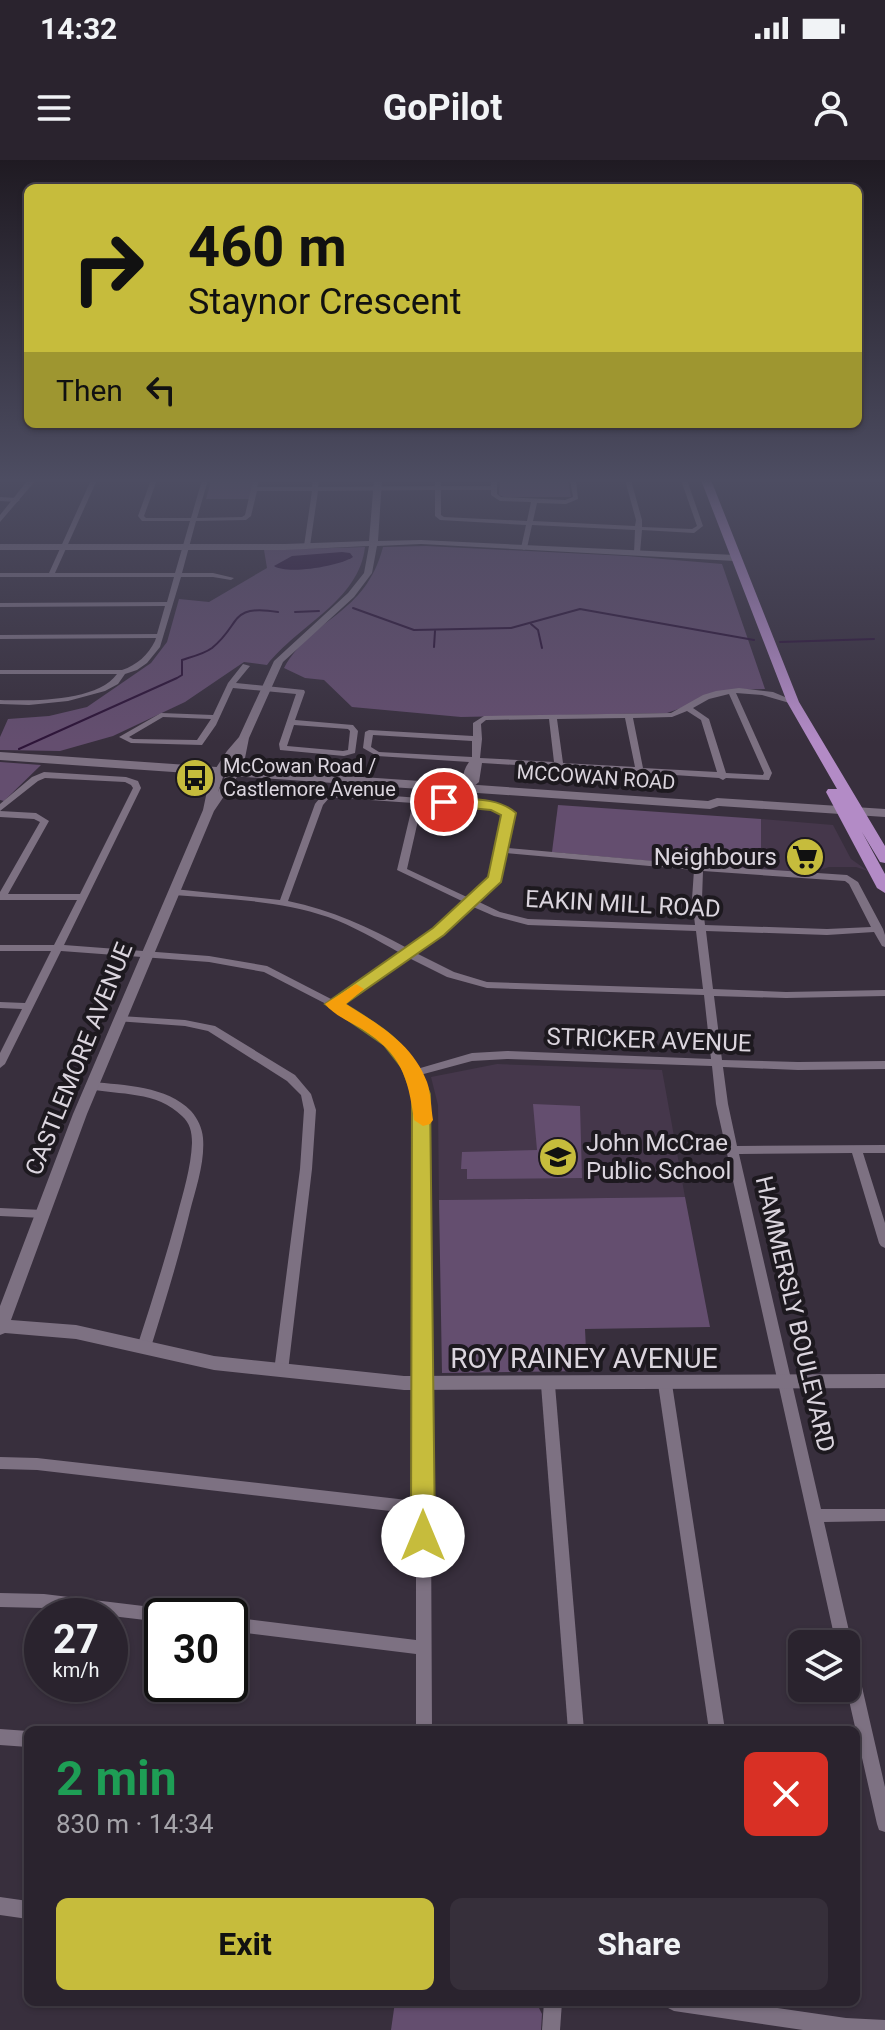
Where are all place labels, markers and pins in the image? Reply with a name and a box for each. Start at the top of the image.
place label: McCowan Road / Castlemore Avenue [223,754,396,801]
bus stop icon: McCowan Road / Castlemore Avenue [174,757,216,799]
pin [410,768,478,836]
supermarket icon: Neighbours [784,836,826,878]
place label: Neighbours [654,843,777,871]
place label: John McCrae Public School [586,1129,731,1185]
school or university icon: John McCrae Public School [537,1136,579,1178]

